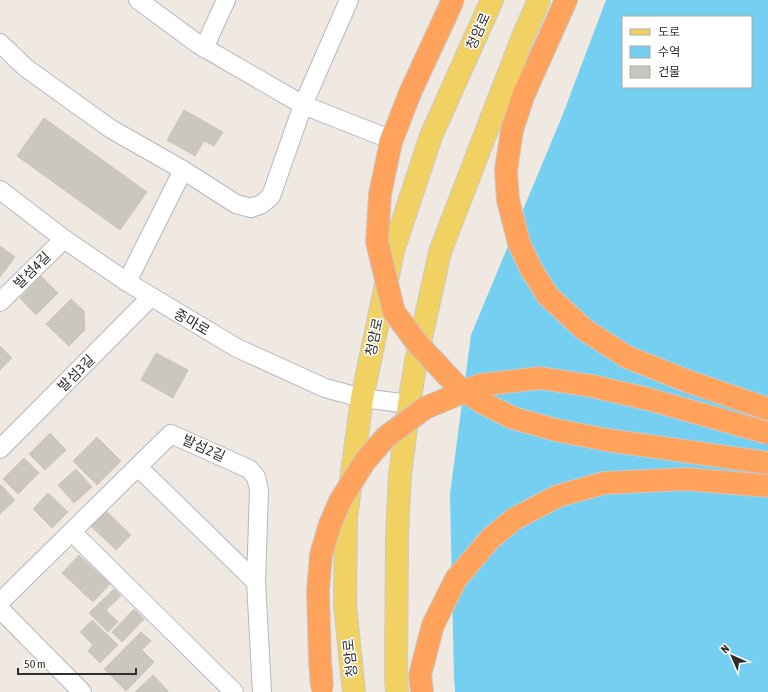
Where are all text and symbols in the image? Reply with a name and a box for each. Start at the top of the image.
street label: 청암로 [463,10,493,52]
legend [622,16,752,88]
text: 도로 [658,25,680,39]
text: 수역 [658,45,680,59]
text: 건물 [658,65,680,79]
street label: 발섬4길 [10,248,54,292]
street label: 중마로 [171,305,213,339]
street label: 청암로 [362,316,386,358]
street label: 발섬3길 [54,351,98,395]
street label: 발섬2길 [180,431,228,465]
north arrow [712,636,752,676]
street label: 청암로 [340,638,360,678]
text: N [718,642,731,655]
scale bar [18,650,136,676]
text: 50 m [24,657,46,671]

